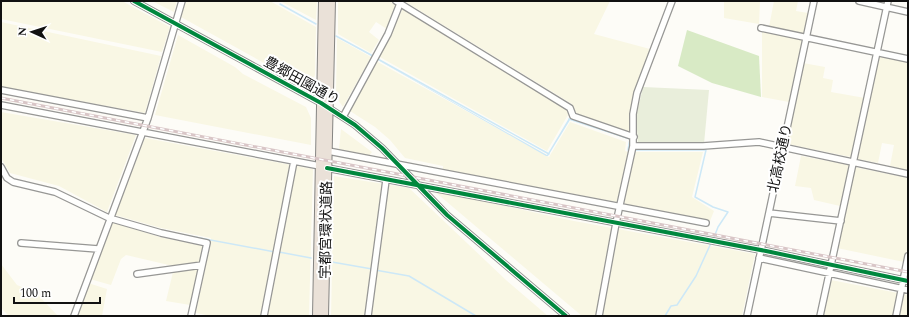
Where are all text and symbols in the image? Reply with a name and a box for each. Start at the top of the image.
north arrow [12,12,52,52]
text: N [14,27,31,36]
street label: 豊郷田園通り [260,51,344,111]
street label: 北高校通り [762,122,798,194]
street label: 宇都宮環状道路 [315,181,337,279]
scale bar [14,279,100,305]
text: 100 m [20,284,51,303]

